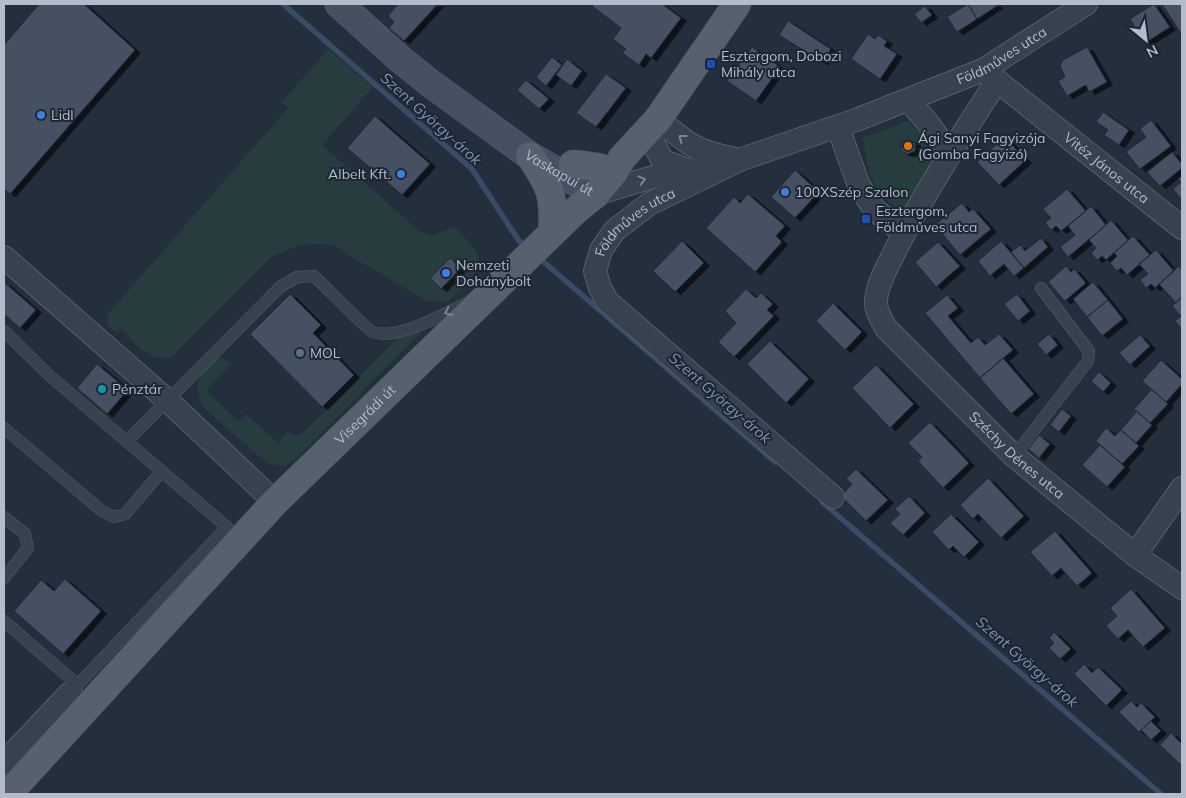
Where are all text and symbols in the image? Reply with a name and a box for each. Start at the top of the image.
north arrow [1121,15,1171,65]
street label: Földműves utca [954,23,1050,89]
text: N [1143,41,1161,62]
place label: Esztergom, Dobozi Mihály utca [721,47,842,81]
marker: Esztergom, Dobozi Mihály utca [705,58,717,70]
water label: Szent György-árok [377,68,487,170]
place label: Lidl [51,106,74,124]
marker: Lidl [35,109,47,121]
street label: Vitéz János utca [1060,128,1153,207]
place label: Ági Sanyi Fagyizója (Gomba Fagyizó) [918,129,1045,163]
one-way arrow [679,136,688,144]
marker: Ági Sanyi Fagyizója (Gomba Fagyizó) [902,140,914,152]
street label: Vaskapui út [521,146,597,200]
place label: Albelt Kft. [328,165,391,183]
marker: Albelt Kft. [395,168,407,180]
one-way arrow [637,175,645,185]
place label: 100XSzép Szalon [795,183,909,201]
street label: Földműves utca [591,184,678,258]
marker: 100XSzép Szalon [779,186,791,198]
place label: Esztergom, Földműves utca [876,202,977,236]
marker: Esztergom, Földműves utca [860,213,872,225]
place label: Nemzeti Dohánybolt [456,256,531,290]
marker: Nemzeti Dohánybolt [440,267,452,279]
one-way arrow [445,305,454,315]
place label: MOL [310,344,341,362]
marker: MOL [294,347,306,359]
water label: Szent György-árok [665,348,776,448]
place label: Pénztár [112,380,163,398]
street label: Visegrádi út [331,381,399,448]
marker: Pénztár [96,383,108,395]
street label: Széchy Dénes utca [965,407,1068,503]
water label: Szent György-árok [972,612,1083,712]

